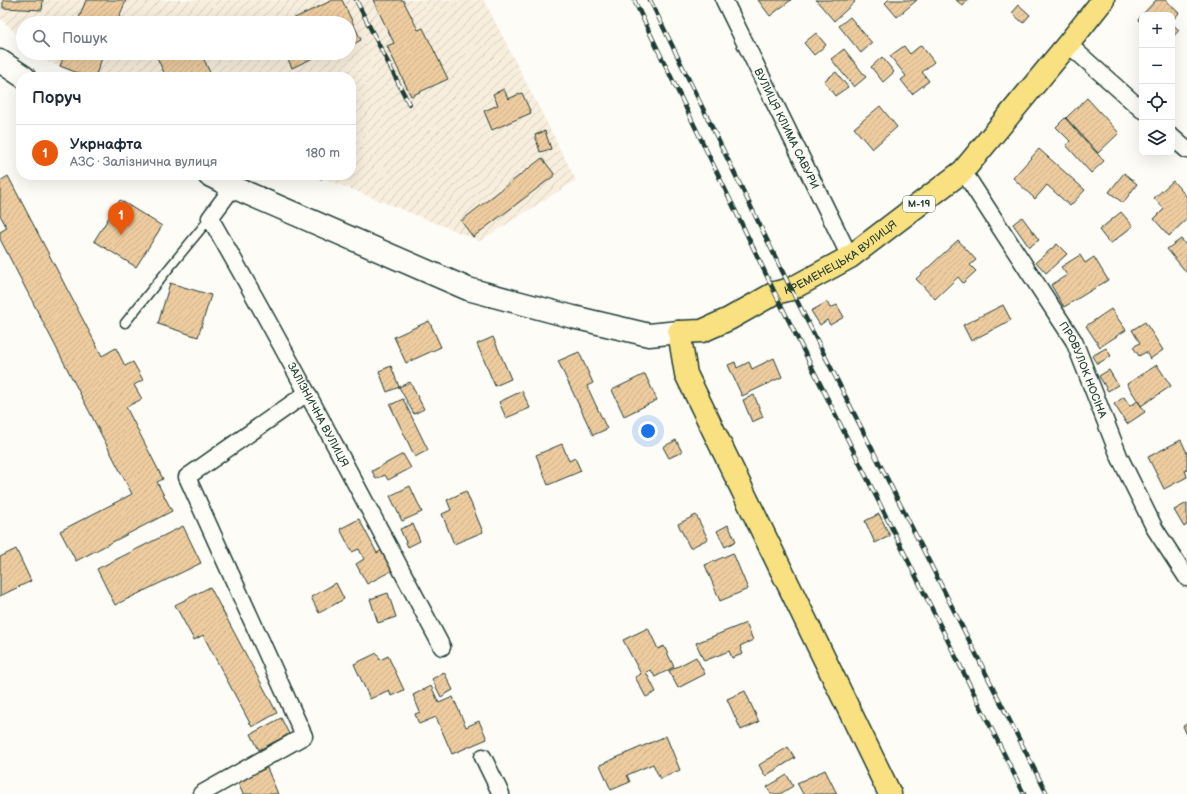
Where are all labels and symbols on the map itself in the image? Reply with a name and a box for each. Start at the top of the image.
street label: ВУЛИЦЯ КЛИМА САВУРИ [752,66,822,191]
road number: М-19 [903,196,935,212]
pin: 1 [108,202,134,235]
street label: КРЕМЕНЕЦЬКА ВУЛИЦЯ [783,217,899,297]
street label: ПРОВУЛОК НОСІНА [1057,319,1110,420]
street label: ЗАЛІЗНИЧНА ВУЛИЦЯ [285,360,352,469]
your location [638,421,658,441]

